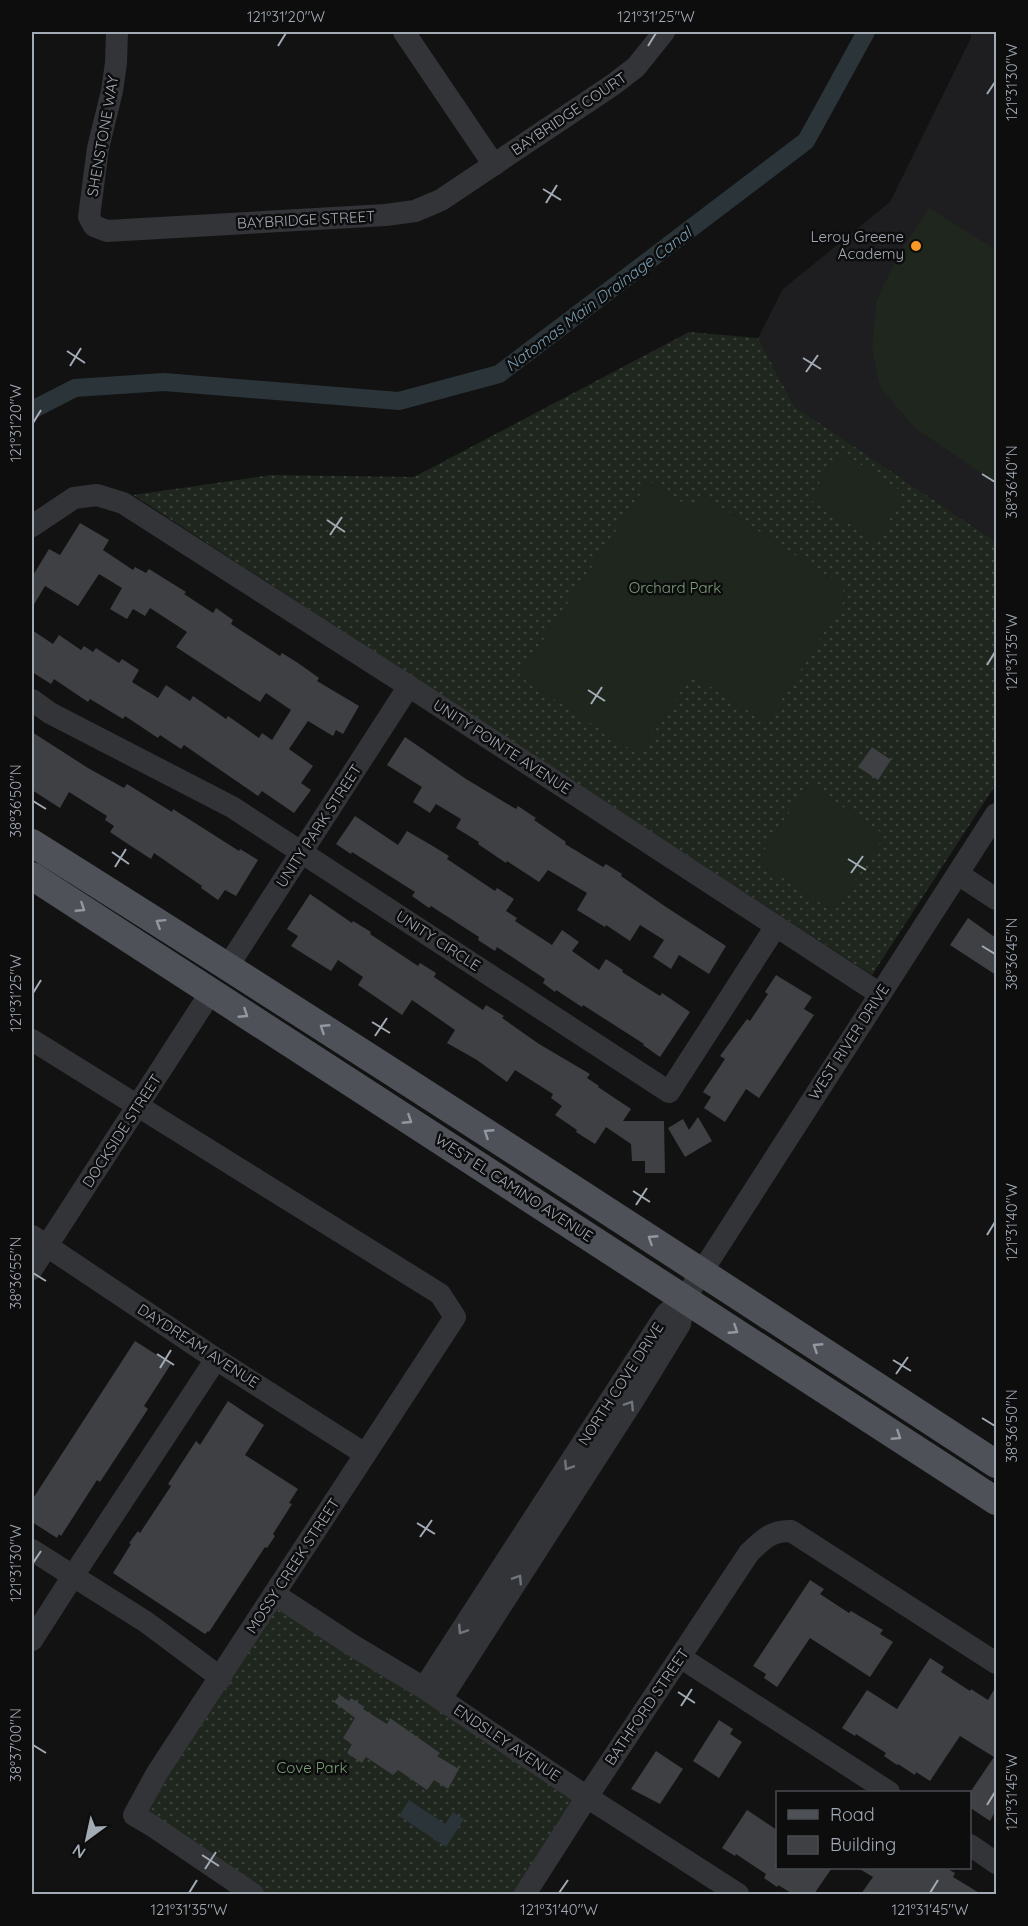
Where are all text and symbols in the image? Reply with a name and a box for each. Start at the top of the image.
text: 121°31'20"W [247,7,326,26]
text: 121°31'25"W [617,7,695,26]
text: 121°31'30"W [1002,43,1021,121]
street label: BAYBRIDGE COURT [507,68,630,159]
street label: SHENSTONE WAY [83,73,123,198]
street label: BAYBRIDGE STREET [236,206,376,233]
water label: Natomas Main Drainage Canal [501,221,697,376]
place label: Leroy Greene Academy [810,227,904,263]
marker: Leroy Greene Academy [909,239,923,253]
text: 121°31'20"W [6,383,25,462]
text: 38°36'40"N [1002,445,1021,519]
park label: Orchard Park [629,578,721,597]
text: 121°31'35"W [1002,613,1021,690]
street label: UNITY POINTE AVENUE [430,695,575,798]
street label: UNITY PARK STREET [272,761,365,891]
text: 38°36'50"N [6,764,25,838]
one-way arrow [74,901,85,912]
street label: UNITY CIRCLE [393,906,484,975]
text: 38°36'45"N [1002,918,1021,990]
one-way arrow [155,919,166,930]
text: 121°31'25"W [6,954,25,1032]
street label: WEST RIVER DRIVE [804,980,893,1103]
one-way arrow [238,1006,249,1017]
one-way arrow [320,1023,330,1035]
street label: DOCKSIDE STREET [78,1071,165,1191]
one-way arrow [402,1112,412,1124]
street label: WEST EL CAMINO AVENUE [432,1129,597,1246]
one-way arrow [484,1129,495,1140]
text: 121°31'40"W [1002,1183,1021,1261]
one-way arrow [648,1234,658,1246]
text: 38°36'55"N [6,1237,25,1309]
street label: DAYDREAM AVENUE [134,1299,262,1392]
street label: NORTH COVE DRIVE [574,1319,667,1449]
one-way arrow [727,1323,738,1334]
one-way arrow [813,1343,824,1354]
text: 38°36'50"N [1002,1389,1021,1463]
one-way arrow [623,1401,635,1411]
one-way arrow [891,1429,902,1440]
one-way arrow [564,1460,575,1471]
street label: MOSSY CREEK STREET [242,1494,344,1637]
text: 121°31'30"W [6,1524,25,1602]
one-way arrow [511,1575,522,1586]
one-way arrow [457,1624,469,1634]
street label: BATHFORD STREET [600,1645,693,1769]
street label: ENDSLEY AVENUE [450,1700,564,1785]
text: 38°37'00"N [6,1708,25,1782]
text: 121°31'45"W [1002,1753,1021,1831]
park label: Cove Park [277,1758,347,1777]
legend [776,1791,971,1869]
text: Road [830,1803,875,1826]
north arrow [57,1809,117,1869]
text: Building [830,1833,896,1856]
text: N [68,1840,89,1863]
text: 121°31'35"W [151,1900,228,1919]
text: 121°31'40"W [520,1900,598,1919]
text: 121°31'45"W [891,1900,969,1919]

